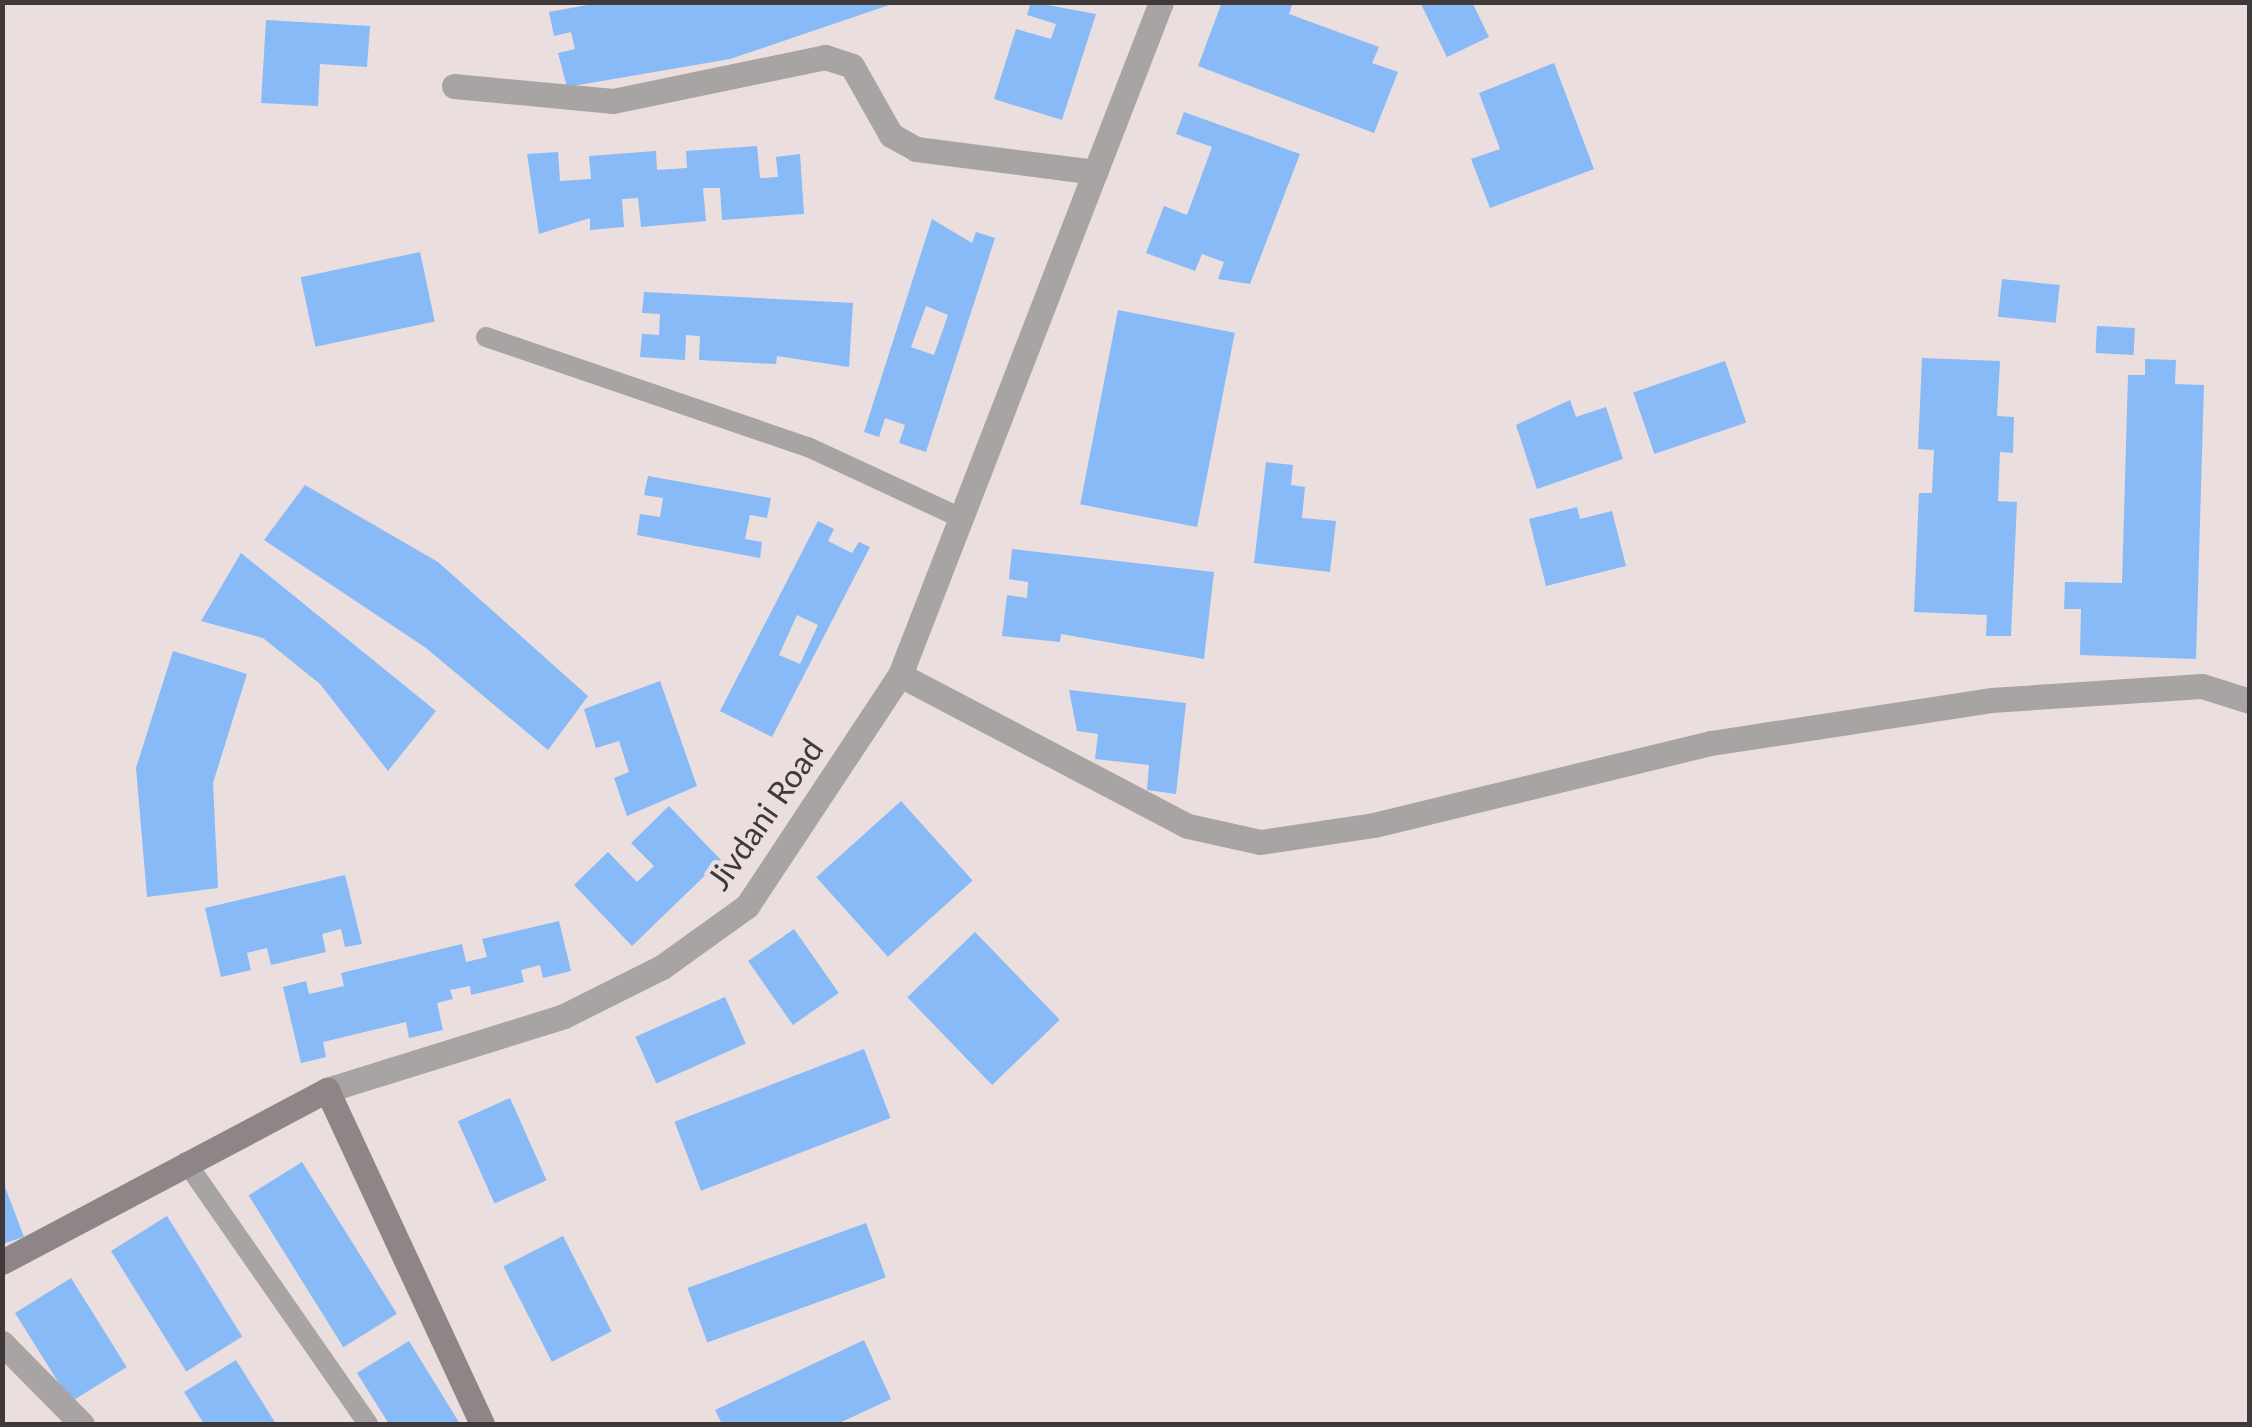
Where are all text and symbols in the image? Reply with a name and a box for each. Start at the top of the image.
street label: Jivdani Road [699,731,831,897]

